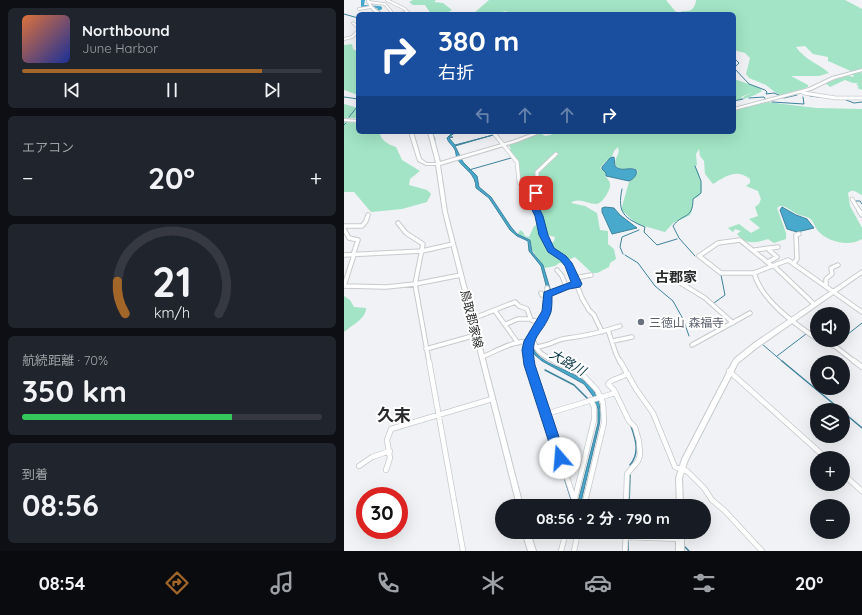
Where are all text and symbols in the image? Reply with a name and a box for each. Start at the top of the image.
text: Northbound [82,21,170,40]
text: 380 m [438,23,519,58]
icon: right [372,28,424,80]
text: June Harbor [82,40,158,56]
text: 右折 [438,61,474,84]
icon: previous [61,79,83,101]
icon: pause [161,79,183,101]
icon: next [261,79,283,101]
icon: left [472,104,494,126]
icon: ahead [514,104,536,126]
icon: ahead [556,104,578,126]
icon: right [598,104,620,126]
text: エアコン [22,139,74,155]
text: 20° [148,159,195,197]
text: − [22,164,33,192]
text: + [310,164,322,192]
pin [519,176,553,210]
icon: arrive [525,182,547,204]
text: 21 [152,254,192,306]
district label: 古郡家 [655,268,697,286]
street label: 鳥取郡家線 [457,288,487,350]
text: km/h [154,303,190,321]
map controls [810,307,850,539]
button: sound [810,307,850,347]
place label: 三徳山 森福寺 [649,315,724,330]
marker: 三徳山 森福寺 [636,317,646,327]
water label: 大路川 [547,345,591,380]
text: 航続距離 · 70% [22,352,108,368]
button: search [810,355,850,395]
text: 350 km [22,372,127,410]
button: layers [810,403,850,443]
district label: 久末 [377,404,411,425]
position arrow [539,437,581,479]
button: + [810,451,850,491]
text: 到着 [22,466,48,482]
text: 08:56 [22,486,99,524]
speed limit sign: 30 [356,487,408,539]
button: − [810,499,850,539]
text: 08:56 · 2 分 · 790 m [536,509,670,528]
icon: directions [163,569,191,597]
icon: music [268,569,296,597]
icon: phone [374,569,402,597]
icon: climate [479,569,507,597]
icon: car [584,569,612,597]
icon: filters [690,569,718,597]
text: 08:54 [39,572,85,595]
text: 20° [795,572,823,595]

